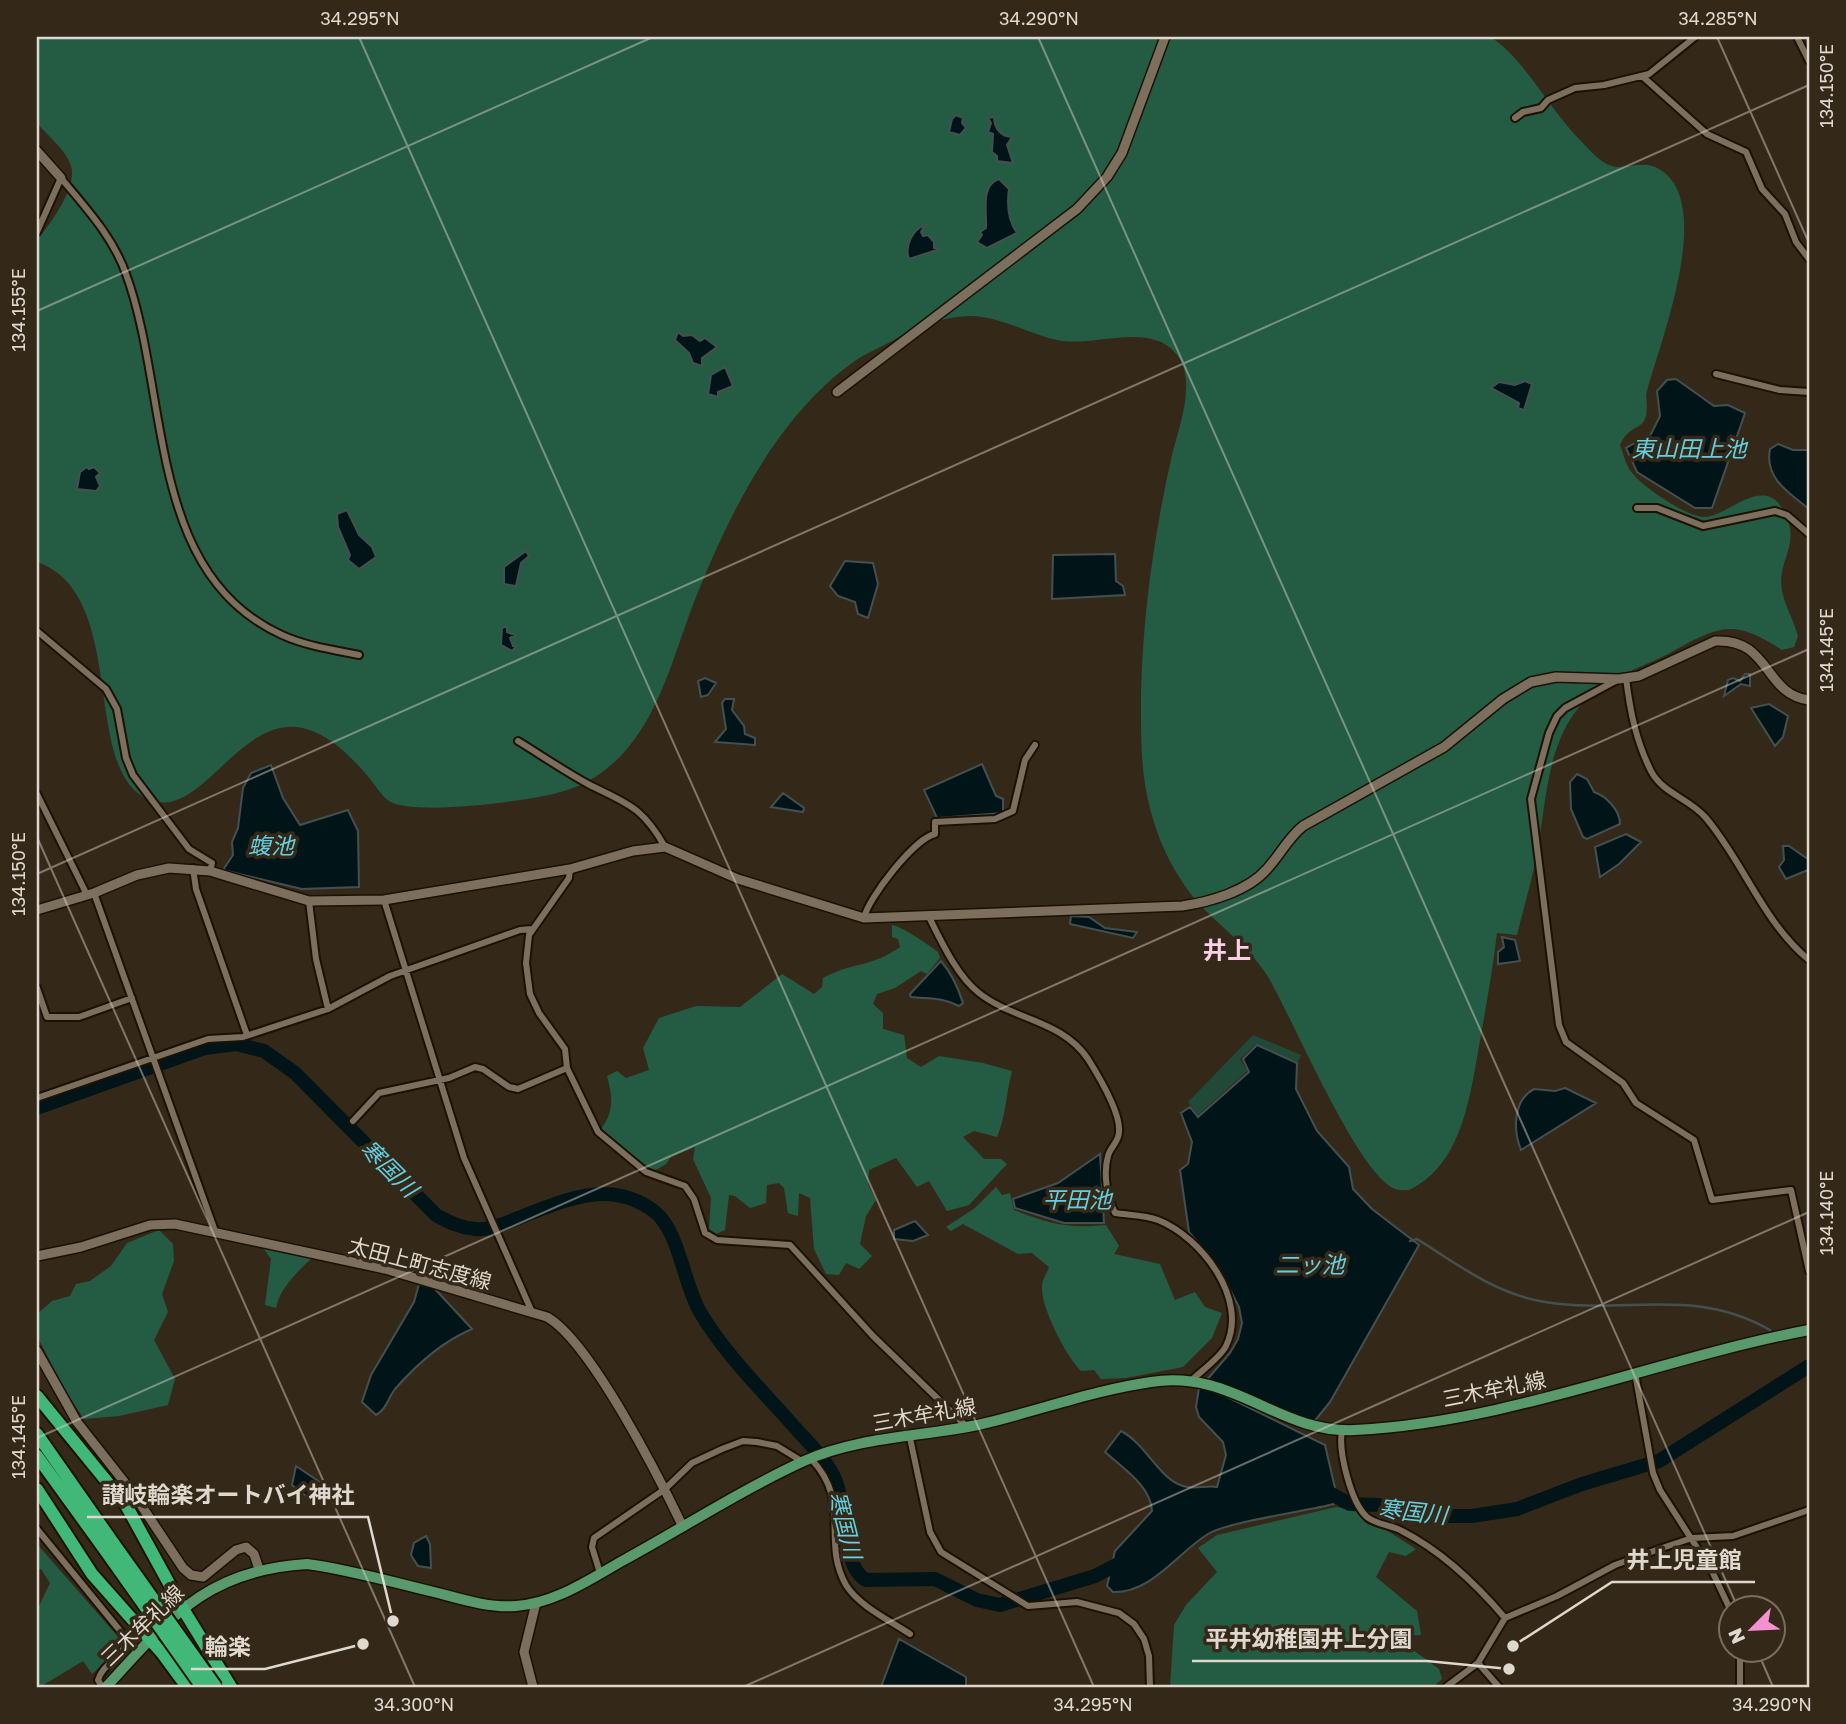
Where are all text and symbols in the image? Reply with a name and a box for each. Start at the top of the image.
text: 34.295°N [320,7,400,29]
text: 34.290°N [999,7,1079,29]
text: 34.285°N [1678,7,1758,29]
text: 134.150°E [1815,44,1837,128]
text: 134.155°E [7,268,29,352]
water label: 東山田上池 [1632,434,1749,462]
text: 134.145°E [1815,608,1837,692]
water label: 蝮池 [248,831,296,859]
text: 134.150°E [7,832,29,916]
district label: 井上 [1203,935,1251,964]
water label: 寒国川 [356,1134,426,1204]
text: 134.140°E [1815,1171,1837,1255]
water label: 平田池 [1043,1185,1114,1213]
street label: 太田上町志度線 [346,1231,494,1295]
water label: 二ッ池 [1276,1250,1347,1278]
street label: 三木牟礼線 [1440,1366,1548,1412]
street label: 三木牟礼線 [870,1392,978,1436]
text: 134.145°E [7,1395,29,1479]
callout: 讃岐輪楽オートバイ神社 [87,1473,368,1517]
text: 讃岐輪楽オートバイ神社 [102,1480,355,1508]
water label: 寒国川 [824,1488,869,1565]
water label: 寒国川 [1377,1493,1452,1529]
callout: 井上児童館 [1612,1538,1755,1582]
text: 井上児童館 [1627,1545,1742,1573]
street label: 三木牟礼線 [95,1579,189,1671]
north arrow [1716,1594,1786,1664]
callout: 平井幼稚園井上分園 [1192,1617,1427,1661]
text: 平井幼稚園井上分園 [1206,1624,1413,1652]
callout: 輪楽 [191,1625,265,1669]
text: N [1723,1625,1749,1647]
text: 輪楽 [205,1632,251,1660]
text: 34.300°N [374,1693,454,1715]
text: 34.295°N [1053,1693,1133,1715]
text: 34.290°N [1732,1693,1812,1715]

